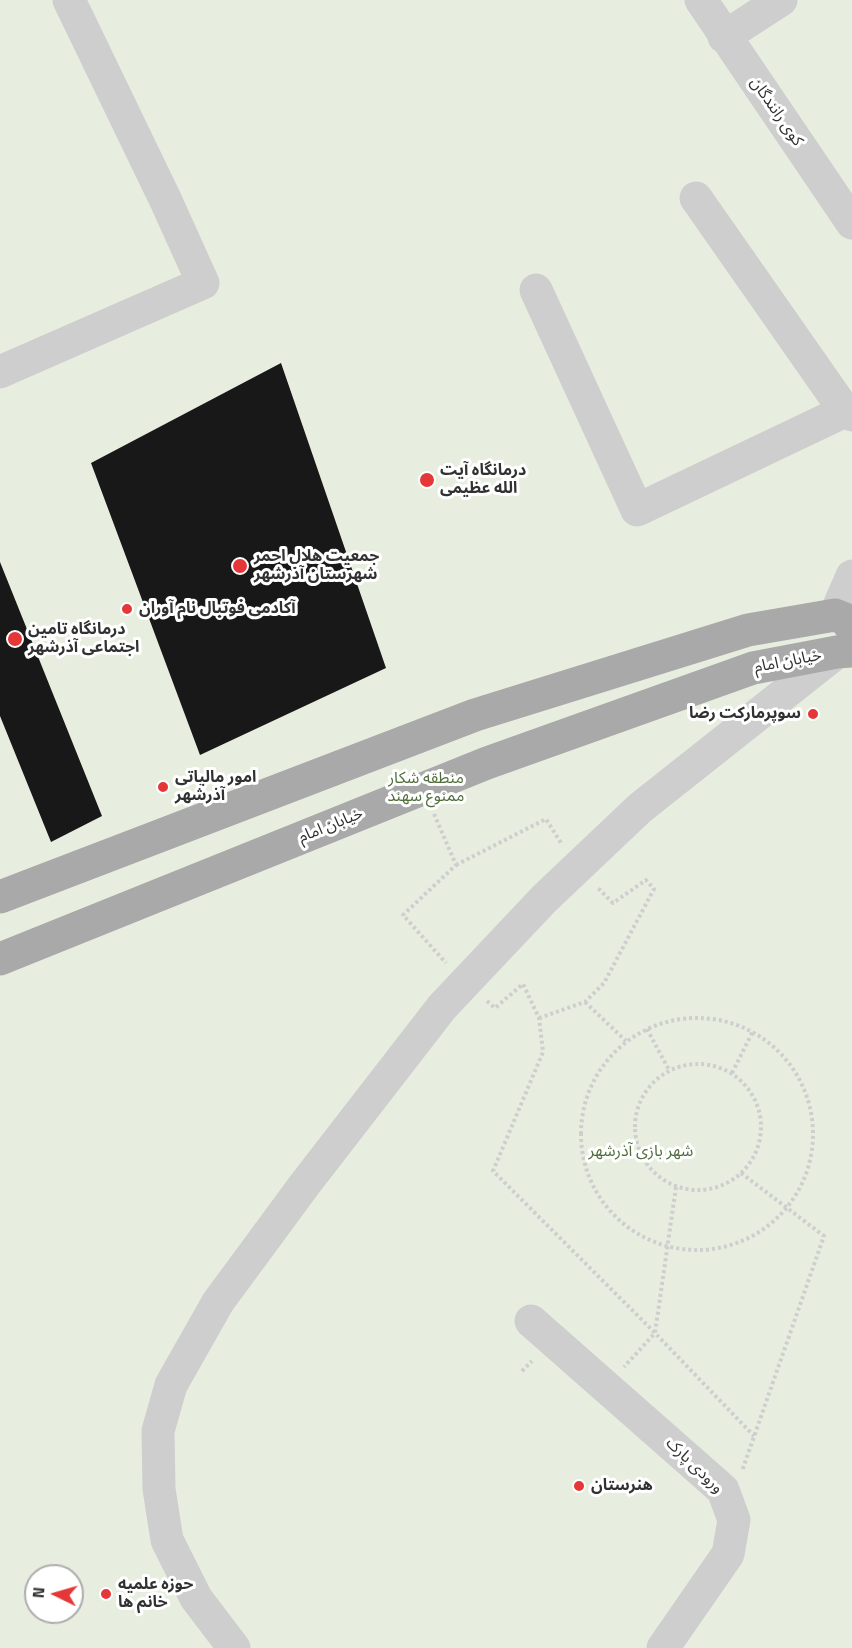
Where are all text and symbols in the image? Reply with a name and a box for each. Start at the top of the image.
street label: کوی رانندگان [745,74,807,150]
place label: درمانگاه آیت الله عظیمی [440,461,526,499]
marker: درمانگاه آیت الله عظیمی [418,471,436,489]
place label: جمعیت هلال احمر شهرستان آذرشهر [254,547,379,585]
marker: جمعیت هلال احمر شهرستان آذرشهر [231,557,249,575]
place label: آکادمی فوتبال نام آوران [139,599,296,619]
marker: آکادمی فوتبال نام آوران [120,602,134,616]
place label: درمانگاه تامین اجتماعی آذرشهر [28,620,139,658]
marker: درمانگاه تامین اجتماعی آذرشهر [6,630,24,648]
street label: خیابان امام [753,646,823,678]
place label: سوپرمارکت رضا [689,704,801,724]
marker: سوپرمارکت رضا [806,707,820,721]
place label: امور مالیاتی آذرشهر [175,768,256,806]
park label: منطقه شکار ممنوع سهند [388,769,464,807]
marker: امور مالیاتی آذرشهر [156,780,170,794]
street label: خیابان امام [296,804,366,848]
park label: شهر بازی آذرشهر [589,1142,693,1162]
street label: ورودی پارک [661,1434,727,1498]
place label: هنرستان [591,1476,653,1496]
marker: هنرستان [572,1479,586,1493]
north arrow [24,1564,84,1624]
place label: حوزه علمیه خانم ها [118,1575,193,1613]
text: N [26,1586,50,1599]
marker: حوزه علمیه خانم ها [99,1587,113,1601]

